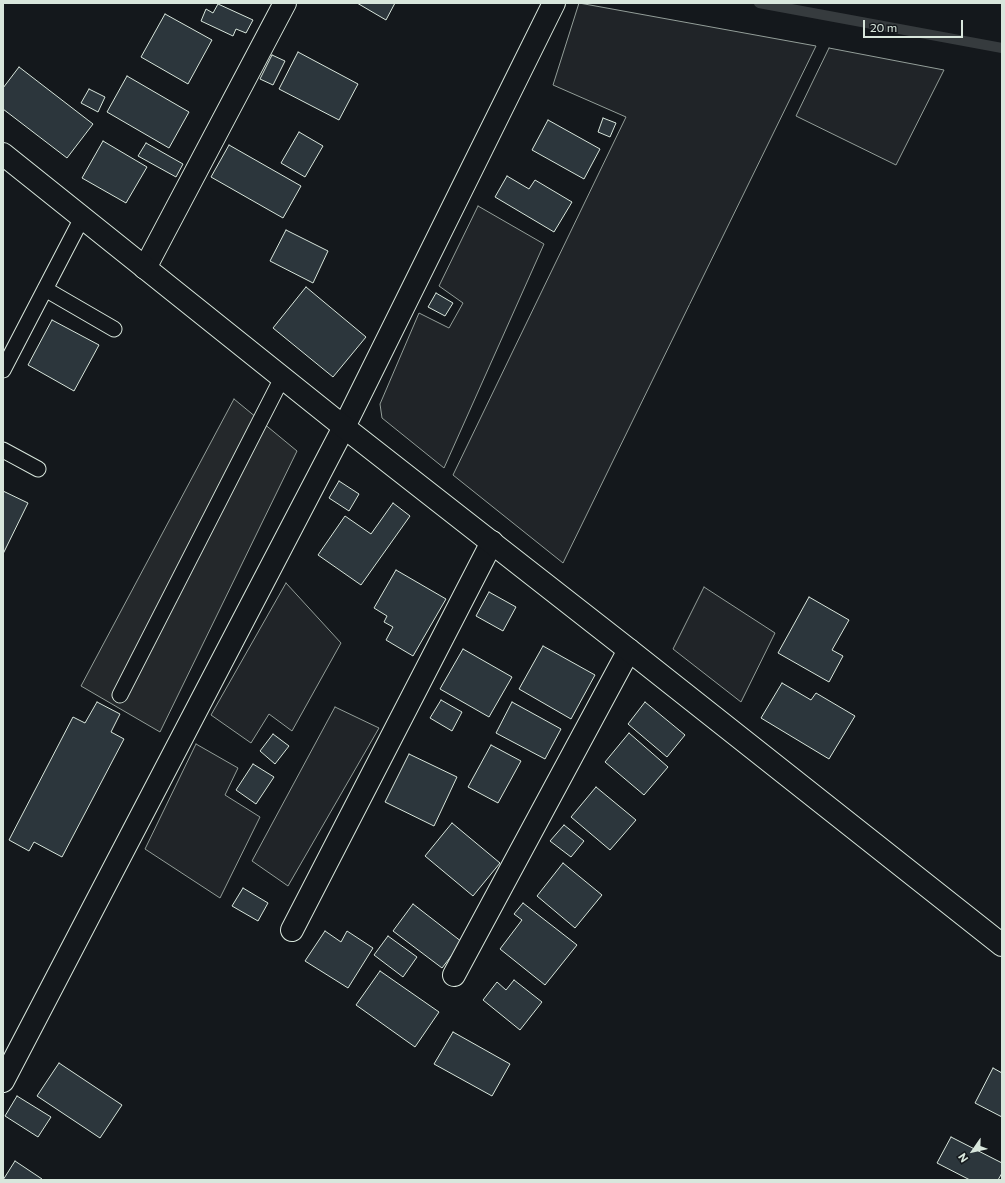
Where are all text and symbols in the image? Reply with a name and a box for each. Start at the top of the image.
scale bar [865,12,965,38]
text: 20 m [870,20,897,34]
north arrow [953,1131,993,1171]
text: N [955,1151,970,1165]

